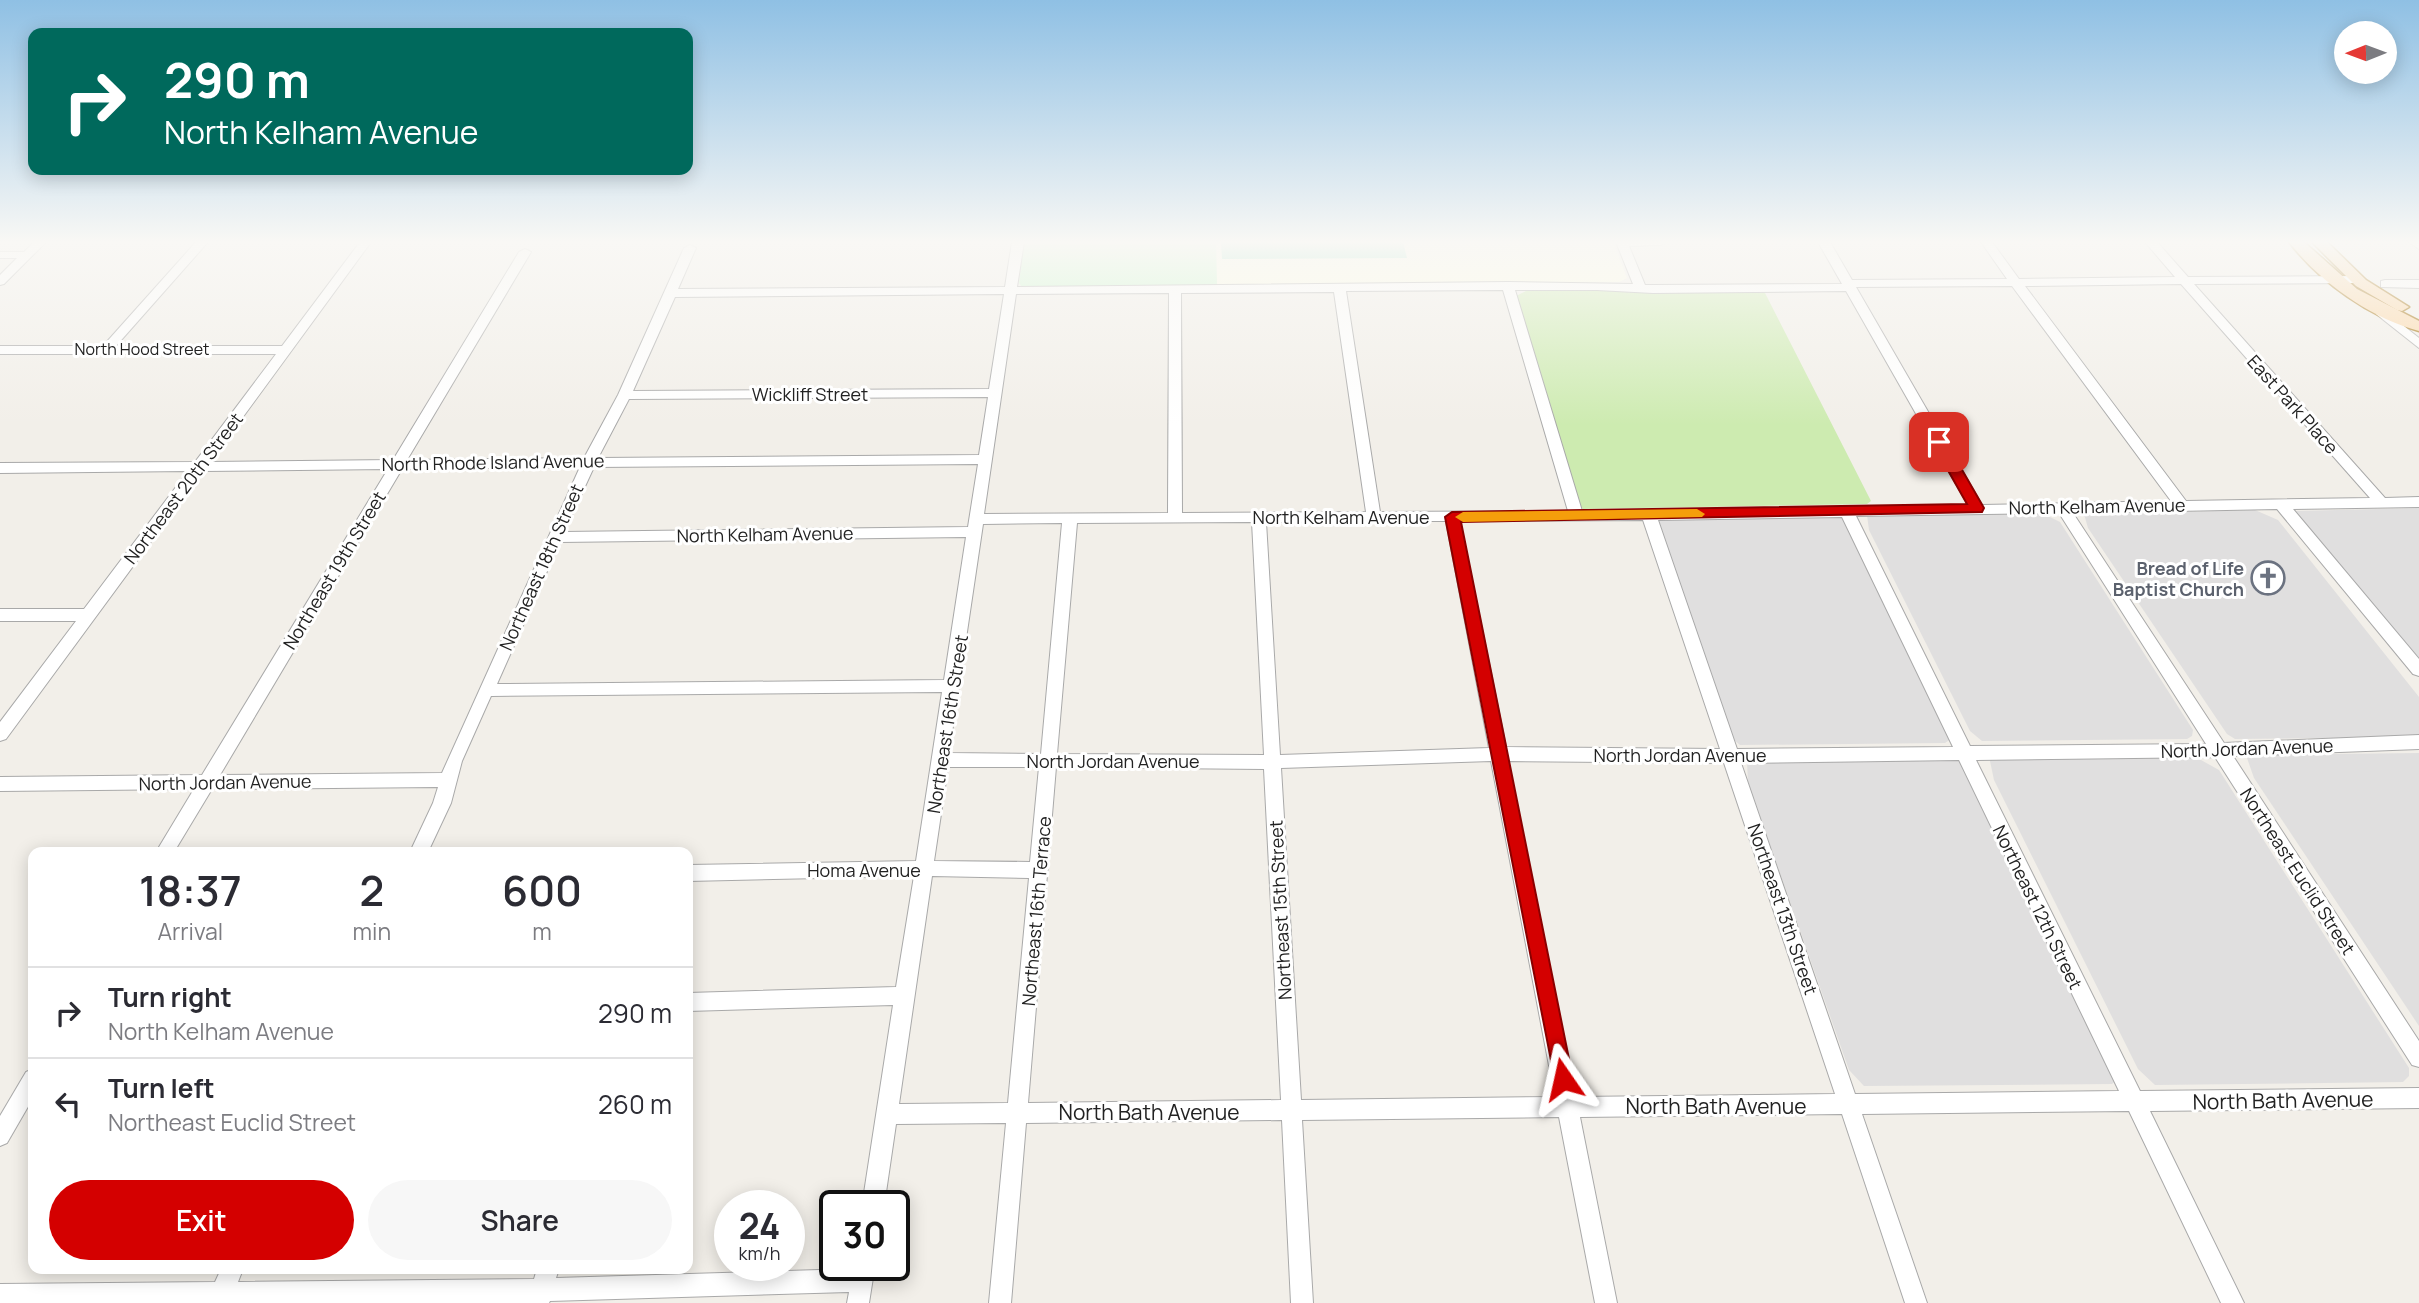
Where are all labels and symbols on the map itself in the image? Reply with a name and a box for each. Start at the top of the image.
north arrow [2334,21,2398,84]
street label: North Hood Street [75,338,209,360]
street label: East Park Place [2242,349,2344,459]
street label: Wickliff Street [752,382,868,406]
street label: Northeast 20th Street [118,407,248,569]
pin [1909,412,1969,472]
street label: North Rhode Island Avenue [381,448,605,476]
street label: Northeast 18th Street [493,480,589,654]
street label: Northeast 19th Street [277,486,391,654]
street label: North Kelham Avenue [2008,492,2186,520]
street label: North Kelham Avenue [1253,505,1429,529]
street label: North Kelham Avenue [676,520,854,548]
place label: Bread of Life Baptist Church [2113,556,2244,601]
church icon: Bread of Life Baptist Church [2249,559,2287,597]
street label: Northeast 16th Street [921,633,973,815]
street label: North Jordan Avenue [2160,733,2334,763]
street label: North Jordan Avenue [1594,743,1766,767]
street label: North Jordan Avenue [1027,749,1199,773]
street label: North Jordan Avenue [138,768,312,796]
street label: Northeast Euclid Street [2235,783,2361,959]
street label: Northeast 16th Terrace [1016,815,1056,1007]
street label: Northeast 15th Street [1263,820,1297,1000]
street label: Northeast 13th Street [1742,820,1824,998]
street label: Northeast 12th Street [1988,821,2088,993]
street label: Homa Avenue [807,858,921,882]
position arrow [1526,1042,1600,1116]
street label: North Bath Avenue [2192,1084,2374,1116]
street label: North Bath Avenue [1626,1092,1806,1120]
street label: North Bath Avenue [1059,1098,1239,1126]
speed limit sign: 30 [819,1190,910,1281]

